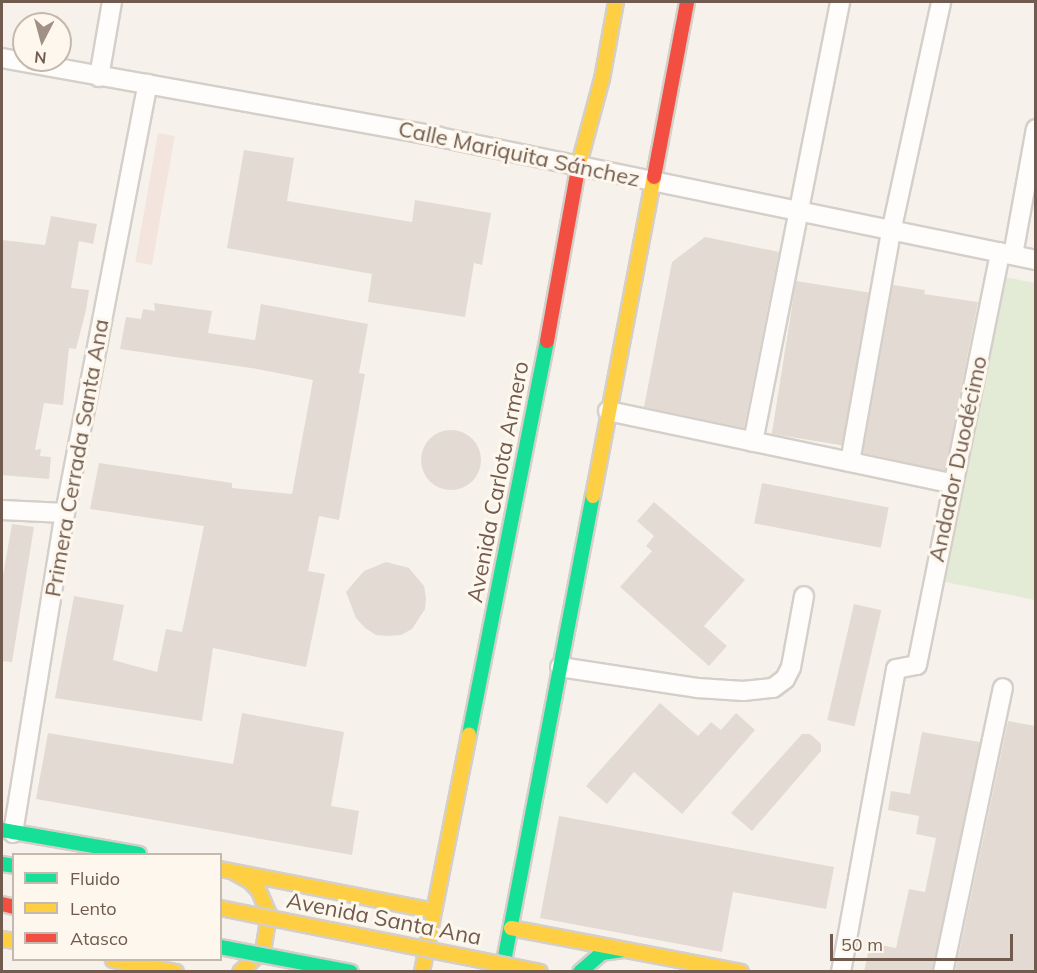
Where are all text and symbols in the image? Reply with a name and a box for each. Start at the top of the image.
north arrow [12,12,72,72]
text: N [33,47,47,68]
street label: Calle Mariquita Sánchez [396,116,642,192]
street label: Primera Cerrada Santa Ana [40,317,114,599]
street label: Andador Duodécimo [923,354,993,564]
street label: Avenida Carlota Armero [462,359,534,605]
legend [12,853,222,961]
text: Fluido [70,867,120,890]
street label: Avenida Santa Ana [284,887,484,951]
text: Lento [70,897,117,920]
scale bar [833,922,1016,960]
text: Atasco [70,927,128,950]
text: 50 m [841,933,883,956]

